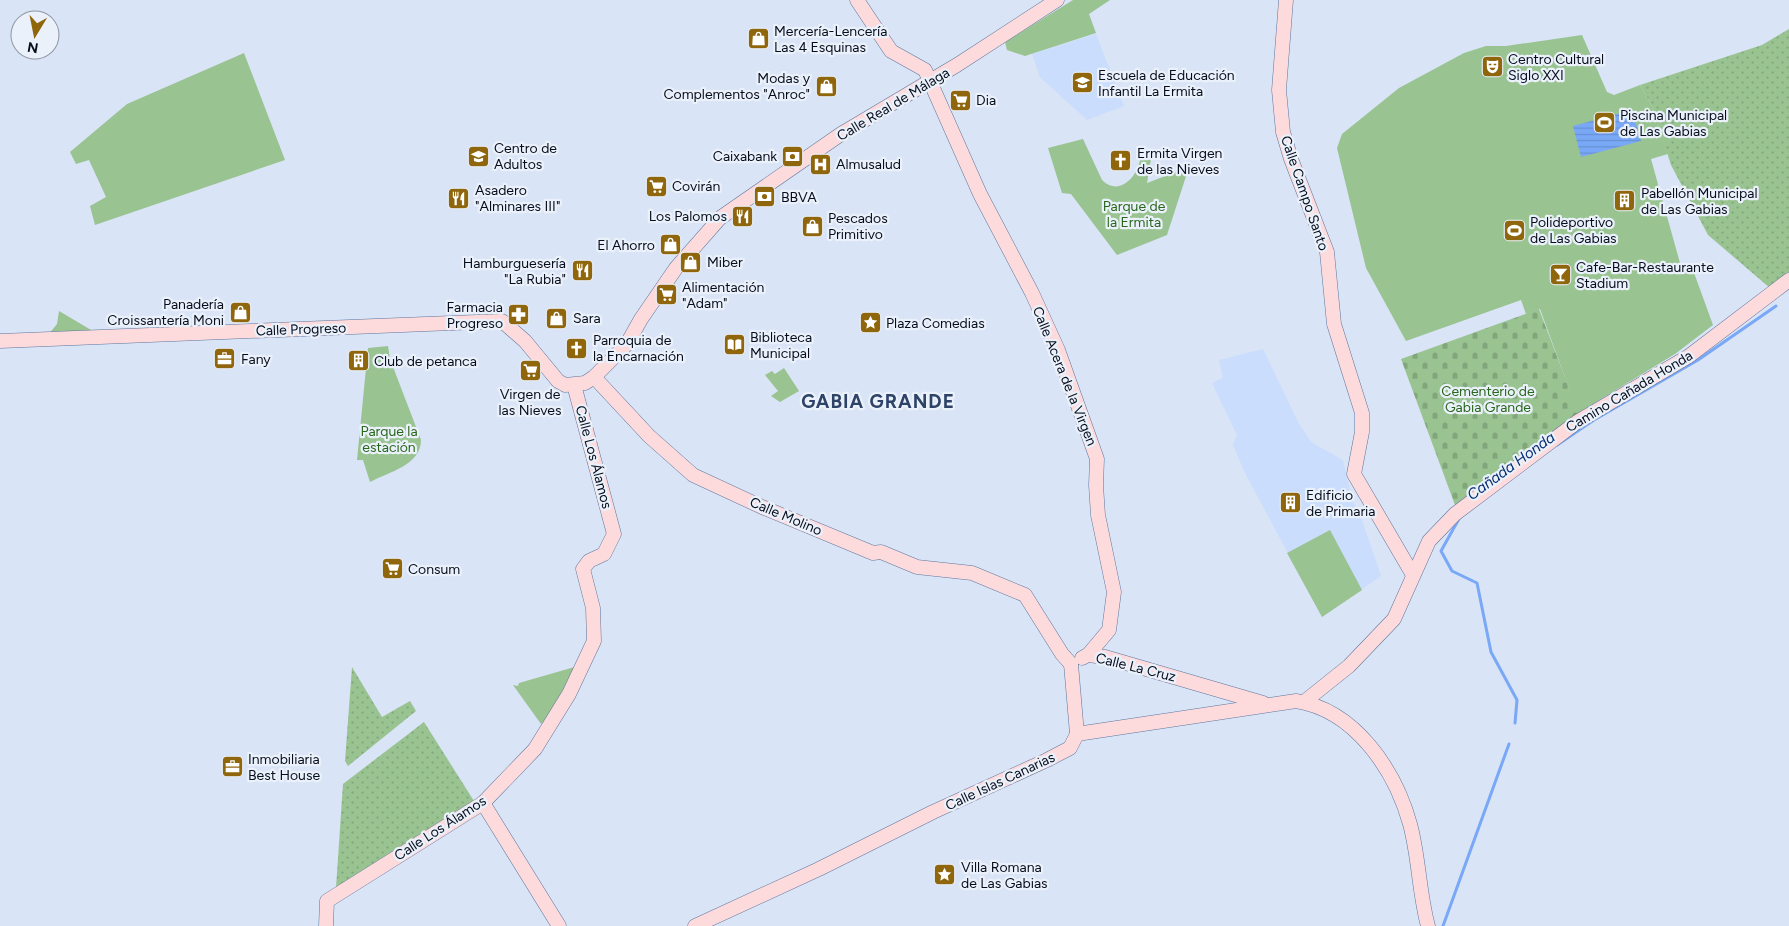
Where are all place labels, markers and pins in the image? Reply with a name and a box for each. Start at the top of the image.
place label: Mercería-Lencería Las 4 Esquinas [774,23,887,56]
shop icon: Mercería-Lencería Las 4 Esquinas [746,27,770,51]
place label: Centro Cultural Siglo XXI [1508,51,1604,84]
theatre icon: Centro Cultural Siglo XXI [1480,55,1504,79]
place label: Escuela de Educación Infantil La Ermita [1098,67,1235,100]
place label: Modas y Complementos "Anroc" [663,70,811,103]
school or university icon: Escuela de Educación Infantil La Ermita [1070,71,1094,95]
shop icon: Modas y Complementos "Anroc" [814,74,838,98]
supermarket icon: Dia [948,88,972,112]
place label: Dia [976,92,996,109]
place label: Piscina Municipal de Las Gabias [1620,107,1727,140]
sports icon: Piscina Municipal de Las Gabias [1592,111,1616,135]
place label: Centro de Adultos [494,140,557,173]
school or university icon: Centro de Adultos [466,144,490,168]
bank icon: Caixabank [781,144,805,168]
place label: Ermita Virgen de las Nieves [1137,145,1223,178]
place label: Caixabank [713,148,777,165]
church icon: Ermita Virgen de las Nieves [1109,149,1133,173]
hospital icon: Almusalud [808,152,832,176]
place label: Almusalud [836,156,901,173]
supermarket icon: Covirán [644,174,668,198]
place label: Covirán [672,178,720,195]
place label: Asadero "Alminares III" [475,182,560,215]
bank icon: BBVA [753,185,777,209]
place label: Pabellón Municipal de Las Gabias [1641,185,1758,218]
restaurant icon: Asadero "Alminares III" [447,186,471,210]
place label: BBVA [781,189,817,206]
building icon: Pabellón Municipal de Las Gabias [1613,189,1637,213]
restaurant icon: Los Palomos [731,204,755,228]
place label: Los Palomos [649,208,727,225]
place label: Pescados Primitivo [828,210,888,243]
shop icon: Pescados Primitivo [800,214,824,238]
place label: Polideportivo de Las Gabias [1530,214,1617,247]
sports icon: Polideportivo de Las Gabias [1502,218,1526,242]
shop icon: El Ahorro [659,233,683,257]
place label: El Ahorro [597,237,655,254]
shop icon: Miber [679,250,703,274]
place label: Miber [707,254,743,271]
place label: Hamburguesería "La Rubia" [463,255,566,288]
restaurant icon: Hamburguesería "La Rubia" [570,259,594,283]
place label: Cafe-Bar-Restaurante Stadium [1576,259,1714,292]
bar icon: Cafe-Bar-Restaurante Stadium [1548,263,1572,287]
place label: Alimentación "Adam" [682,279,765,312]
supermarket icon: Alimentación "Adam" [654,283,678,307]
place label: Panadería Croissantería Moni [107,296,224,329]
place label: Farmacia Progreso [447,299,503,332]
shop icon: Panadería Croissantería Moni [228,300,252,324]
pharmacy icon: Farmacia Progreso [507,303,531,327]
shop icon: Sara [545,306,569,330]
place label: Sara [573,310,601,327]
place icon: Plaza Comedias [858,311,882,335]
place label: Plaza Comedias [886,315,985,332]
place label: Biblioteca Municipal [750,329,812,362]
place label: Parroquia de la Encarnación [593,332,684,365]
library icon: Biblioteca Municipal [722,333,746,357]
church icon: Parroquia de la Encarnación [565,336,589,360]
office icon: Fany [213,347,237,371]
building icon: Club de petanca [346,349,370,373]
place label: Fany [241,351,271,368]
place label: Club de petanca [374,353,477,370]
supermarket icon: Virgen de las Nieves [518,359,542,383]
place label: Virgen de las Nieves [498,386,562,419]
place label: Edificio de Primaria [1306,487,1376,520]
building icon: Edificio de Primaria [1278,491,1302,515]
supermarket icon: Consum [380,557,404,581]
place label: Consum [408,561,460,578]
place label: Inmobiliaria Best House [248,751,320,784]
office icon: Inmobiliaria Best House [220,755,244,779]
place label: Villa Romana de Las Gabias [961,859,1048,892]
place icon: Villa Romana de Las Gabias [933,863,957,887]

